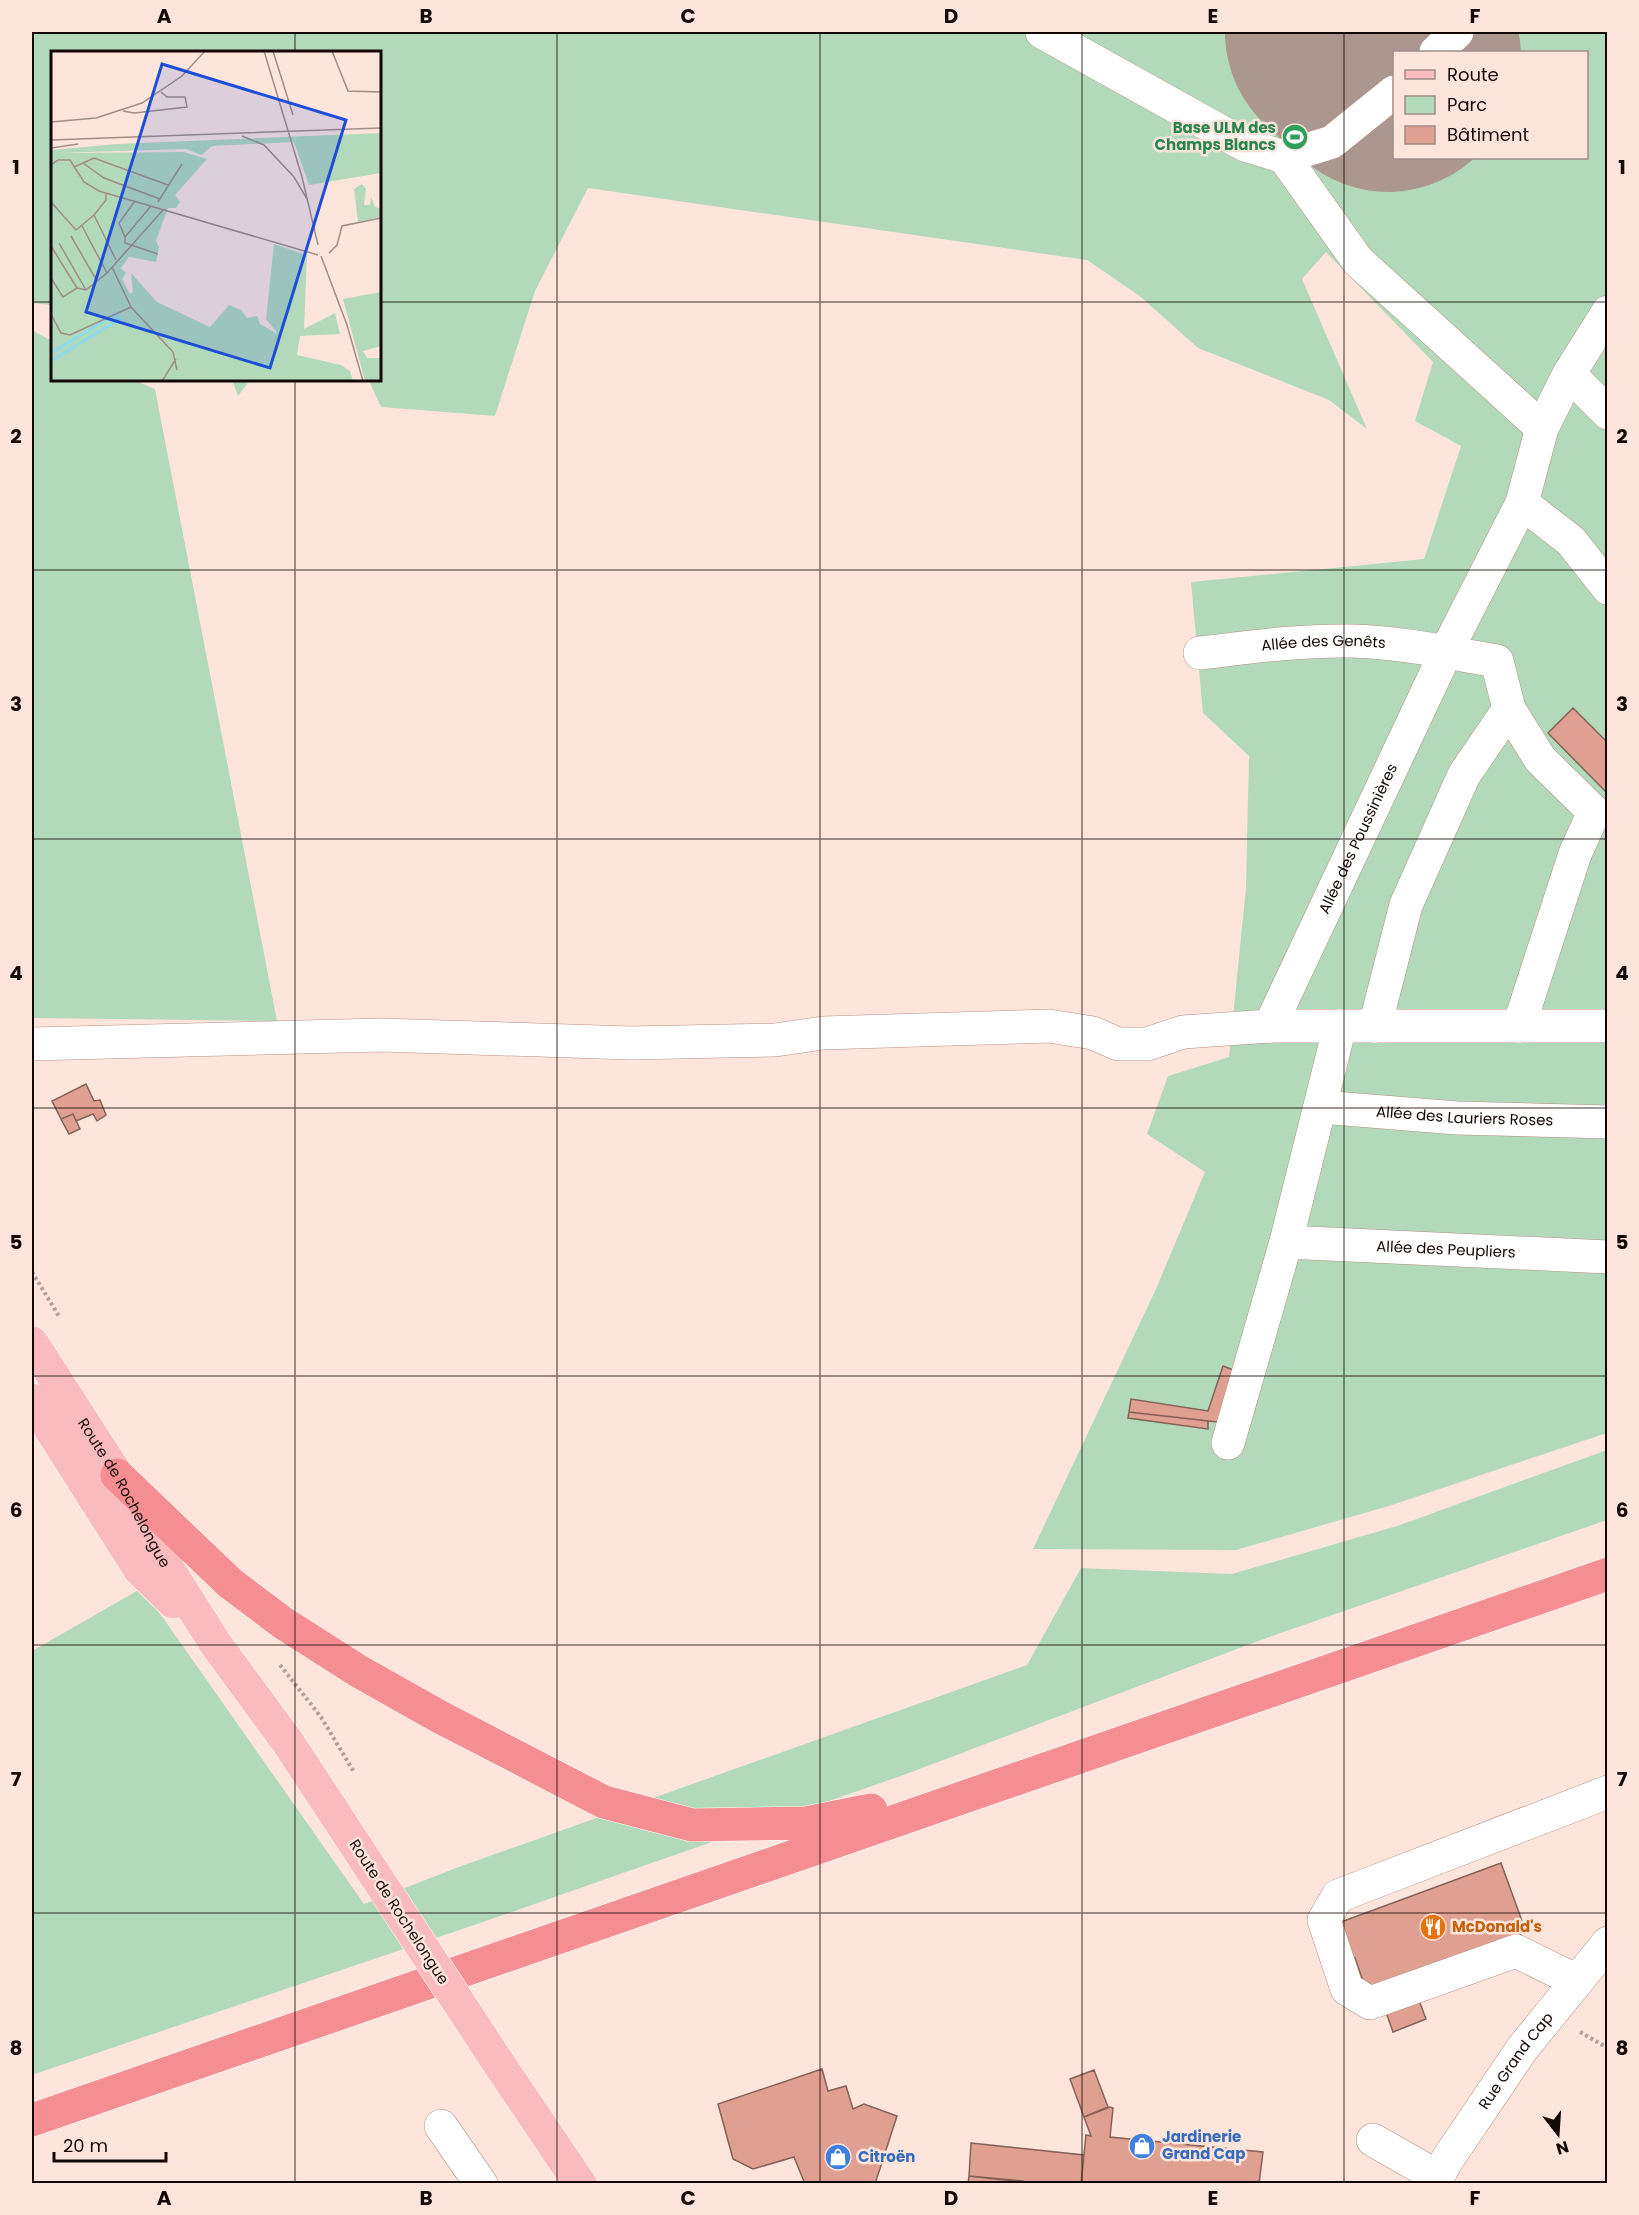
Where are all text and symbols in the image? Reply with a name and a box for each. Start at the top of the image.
text: A [157,2,172,30]
text: B [419,2,433,30]
text: C [680,2,696,30]
text: D [944,2,958,30]
text: E [1208,2,1218,30]
text: F [1470,2,1481,30]
inset map [51,51,381,381]
legend [1393,51,1588,159]
text: Route [1447,62,1499,87]
text: Parc [1447,92,1487,117]
place label: Base ULM des Champs Blancs [1155,117,1276,155]
sports icon: Base ULM des Champs Blancs [1280,122,1310,152]
text: Bâtiment [1447,122,1529,147]
text: 1 [12,153,20,181]
text: 1 [1618,153,1626,181]
text: 2 [10,422,22,450]
text: 2 [1616,422,1628,450]
street label: Allée des Genêts [1260,630,1387,656]
text: 3 [10,690,22,718]
text: 3 [1616,690,1628,718]
street label: Allée des Poussinières [1313,760,1402,917]
text: 4 [9,959,23,987]
text: 4 [1615,959,1629,987]
street label: Allée des Lauriers Roses [1375,1100,1554,1131]
text: 5 [10,1228,23,1256]
text: 5 [1616,1228,1629,1256]
street label: Allée des Peupliers [1376,1235,1516,1263]
street label: Route de Rochelongue [73,1414,176,1571]
text: 6 [10,1496,22,1524]
text: 6 [1616,1496,1628,1524]
text: 7 [11,1765,22,1793]
text: 7 [1617,1765,1628,1793]
street label: Route de Rochelongue [345,1835,454,1988]
restaurant icon: McDonald's [1418,1912,1448,1942]
place label: McDonald's [1452,1916,1542,1937]
street label: Rue Grand Cap [1473,2008,1558,2113]
text: 8 [10,2034,22,2062]
text: 8 [1616,2034,1628,2062]
north arrow [1528,2104,1588,2164]
scale bar [54,2125,166,2163]
place label: Jardinerie Grand Cap [1162,2126,1245,2164]
shop icon: Jardinerie Grand Cap [1127,2131,1157,2161]
text: 20 m [63,2133,108,2158]
text: N [1553,2135,1571,2161]
shop icon: Citroën [823,2142,853,2172]
place label: Citroën [858,2146,915,2167]
text: A [157,2184,172,2212]
text: B [419,2184,433,2212]
text: C [680,2184,696,2212]
text: D [944,2184,958,2212]
text: E [1208,2184,1218,2212]
text: F [1470,2184,1481,2212]

